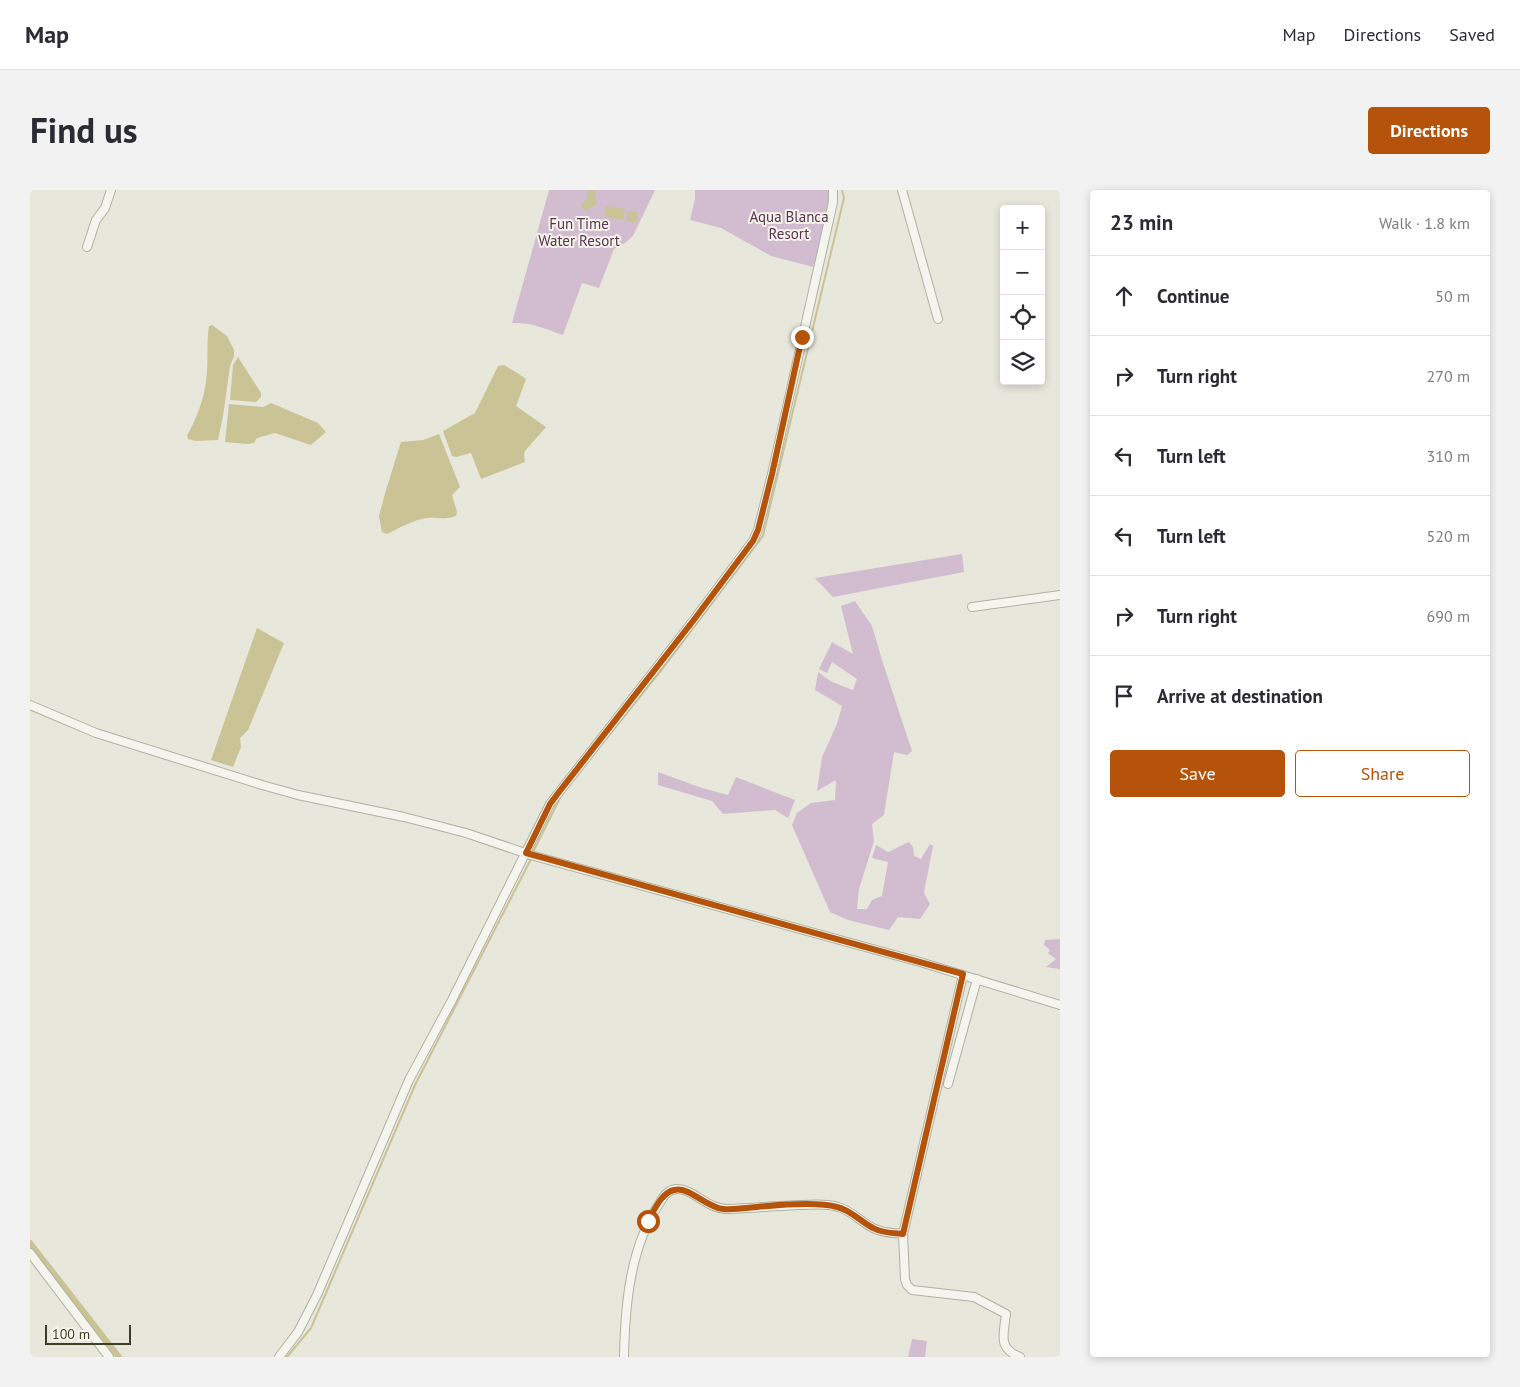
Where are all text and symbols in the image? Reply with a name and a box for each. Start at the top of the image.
text: Map [25,19,69,50]
text: Map [1283,23,1315,46]
text: Directions [1343,23,1421,46]
text: Saved [1449,23,1495,46]
text: Find us [30,107,138,153]
button: Directions [1368,107,1490,154]
map controls [1000,205,1045,385]
button: + [1000,205,1045,250]
park label: Aqua Blanca Resort [749,207,829,243]
text: 23 min [1110,209,1173,236]
text: Walk · 1.8 km [1379,213,1470,233]
park label: Fun Time Water Resort [538,214,620,250]
button: − [1000,250,1045,295]
icon: ahead [1110,282,1138,310]
text: Continue [1157,284,1229,308]
text: 50 m [1435,286,1470,306]
button: locate [1000,295,1045,340]
route end [791,326,814,349]
button: layers [1000,340,1045,385]
icon: right [1110,362,1138,390]
text: Turn right [1157,364,1237,388]
text: 270 m [1427,366,1470,386]
icon: left [1110,442,1138,470]
text: Turn left [1157,444,1226,468]
text: 310 m [1427,446,1470,466]
icon: left [1110,522,1138,550]
text: Turn left [1157,524,1226,548]
text: 520 m [1427,526,1470,546]
icon: right [1110,602,1138,630]
text: Turn right [1157,604,1237,628]
text: 690 m [1427,606,1470,626]
icon: arrive [1110,682,1138,710]
text: Arrive at destination [1157,684,1323,708]
button: Save [1110,750,1285,797]
button: Share [1295,750,1470,797]
route start [637,1210,660,1233]
scale bar [45,1322,131,1345]
text: 100 m [52,1325,90,1343]

